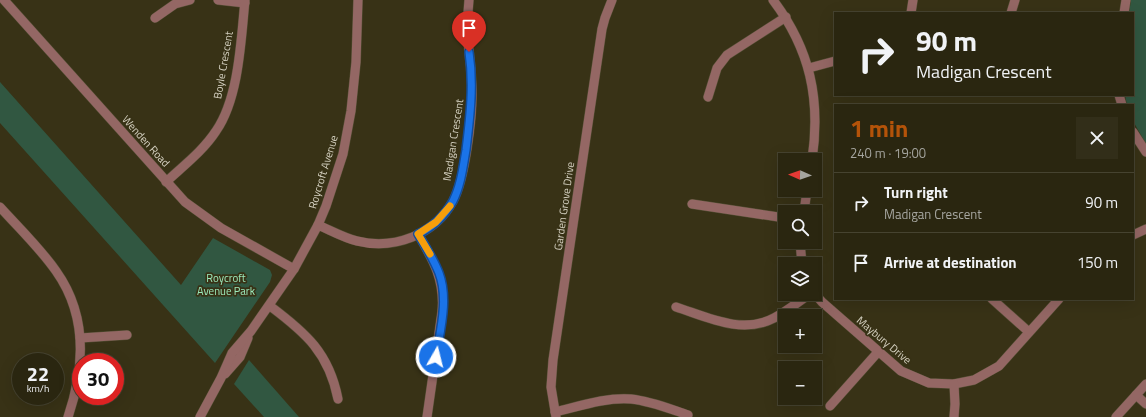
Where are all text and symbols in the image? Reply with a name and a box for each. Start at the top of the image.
pin [452,11,486,52]
icon: arrive [458,17,480,39]
text: 90 m [916,19,977,62]
icon: right [850,28,902,80]
street label: Boyle Crescent [209,30,237,100]
text: Madigan Crescent [916,58,1052,85]
street label: Madigan Crescent [439,98,467,182]
text: 1 min [850,110,908,146]
street label: Wenden Road [118,112,174,170]
button: close [1076,117,1118,159]
street label: Roycroft Avenue [304,133,342,211]
text: 240 m · 19:00 [850,143,926,163]
north arrow [778,153,822,197]
map controls [778,153,822,405]
street label: Garden Grove Drive [550,160,578,251]
text: Turn right [884,181,948,204]
text: 90 m [1085,191,1118,214]
icon: right [850,192,872,214]
text: Madigan Crescent [884,204,982,224]
button: search [778,205,822,249]
text: Arrive at destination [884,251,1017,274]
text: 150 m [1077,251,1118,274]
icon: arrive [850,252,872,274]
button: layers [778,257,822,301]
park label: Roycroft Avenue Park [197,270,256,299]
button: + [778,309,822,353]
street label: Maybury Drive [853,312,915,368]
position arrow [415,336,457,378]
speed limit sign: 30 [72,353,124,405]
text: 22 [27,358,49,389]
button: − [778,361,822,405]
text: km/h [27,381,49,396]

